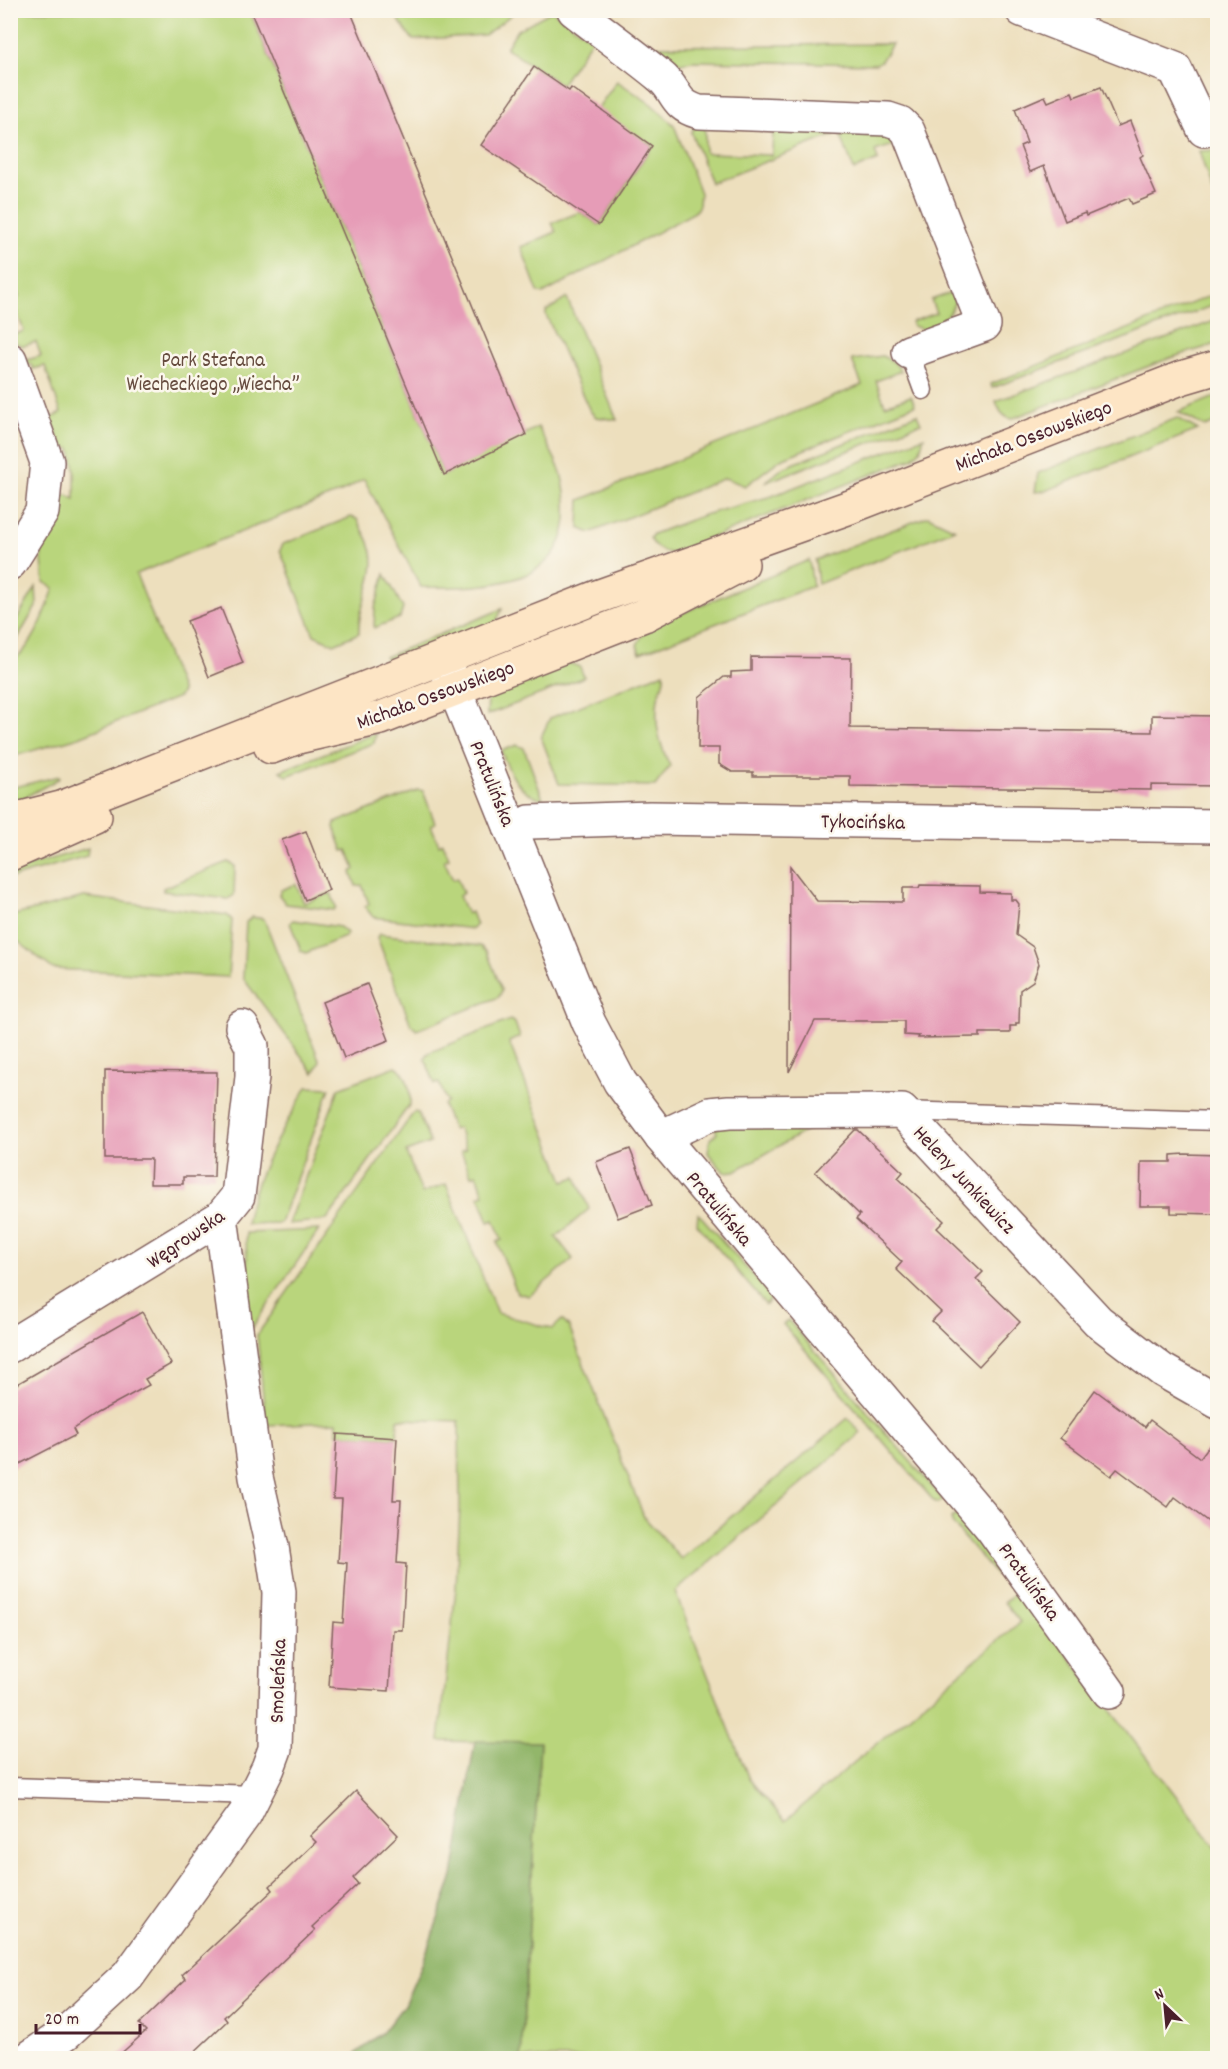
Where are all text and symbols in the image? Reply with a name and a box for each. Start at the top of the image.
park label: Park Stefana Wiecheckiego „Wiecha” [126,347,300,401]
street label: Michała Ossowskiego [951,394,1117,481]
street label: Michała Ossowskiego [353,654,519,739]
street label: Pratulińska [459,737,521,832]
street label: Tykocińska [821,808,906,840]
street label: Heleny Junkiewicz [904,1120,1021,1242]
street label: Pratulińska [677,1166,759,1255]
street label: Węgrowska [142,1203,233,1278]
street label: Pratulińska [989,1538,1067,1629]
street label: Smoleńska [264,1637,296,1724]
north arrow [1135,1976,1195,2036]
text: N [1151,1983,1168,2007]
scale bar [36,1997,140,2035]
text: 20 m [45,2008,79,2033]

